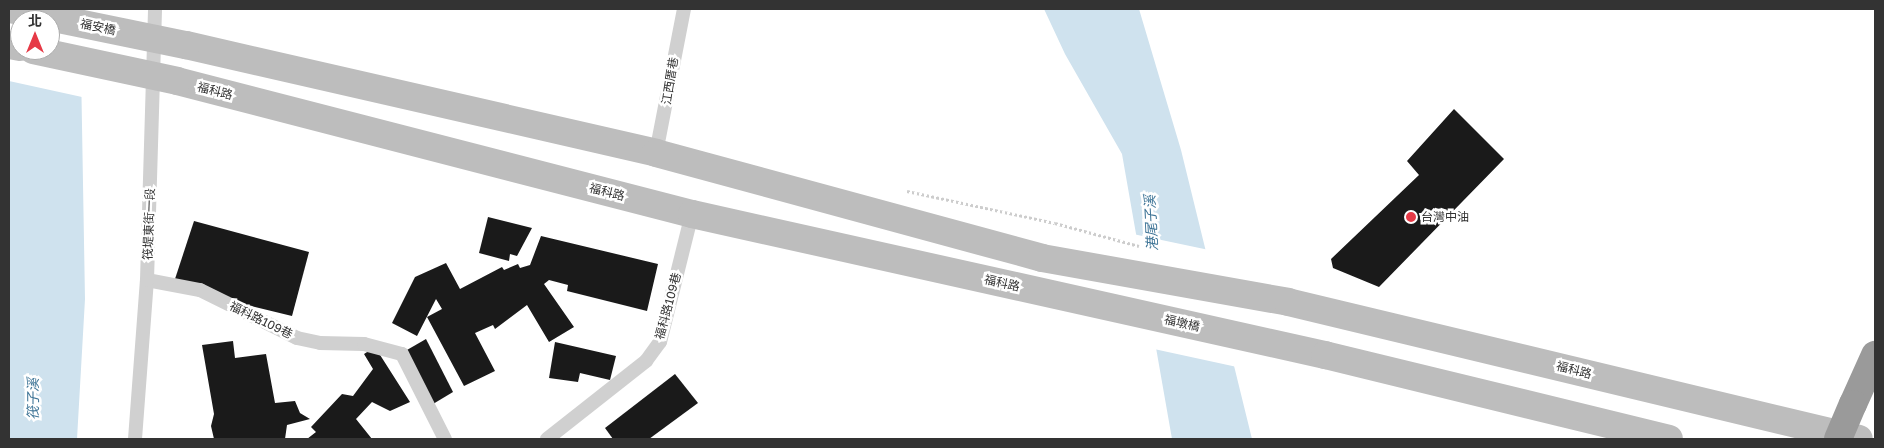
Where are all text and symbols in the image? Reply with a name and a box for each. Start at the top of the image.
north arrow [10,10,60,60]
text: 北 [28,12,42,29]
street label: 福安橋 [79,16,117,38]
street label: 江西厝巷 [659,56,681,106]
street label: 福科路 [196,80,234,102]
street label: 福科路 [588,181,626,203]
street label: 筏堤東街一段 [141,188,157,260]
water label: 港尾子溪 [1141,195,1161,251]
place label: 台灣中油 [1421,210,1469,224]
marker: 台灣中油 [1405,211,1417,223]
street label: 福科路109巷 [652,271,684,341]
street label: 福科路 [983,272,1021,294]
street label: 福科路109巷 [227,299,295,341]
street label: 福墩橋 [1163,312,1201,334]
street label: 福科路 [1555,359,1593,381]
water label: 筏子溪 [25,378,41,420]

